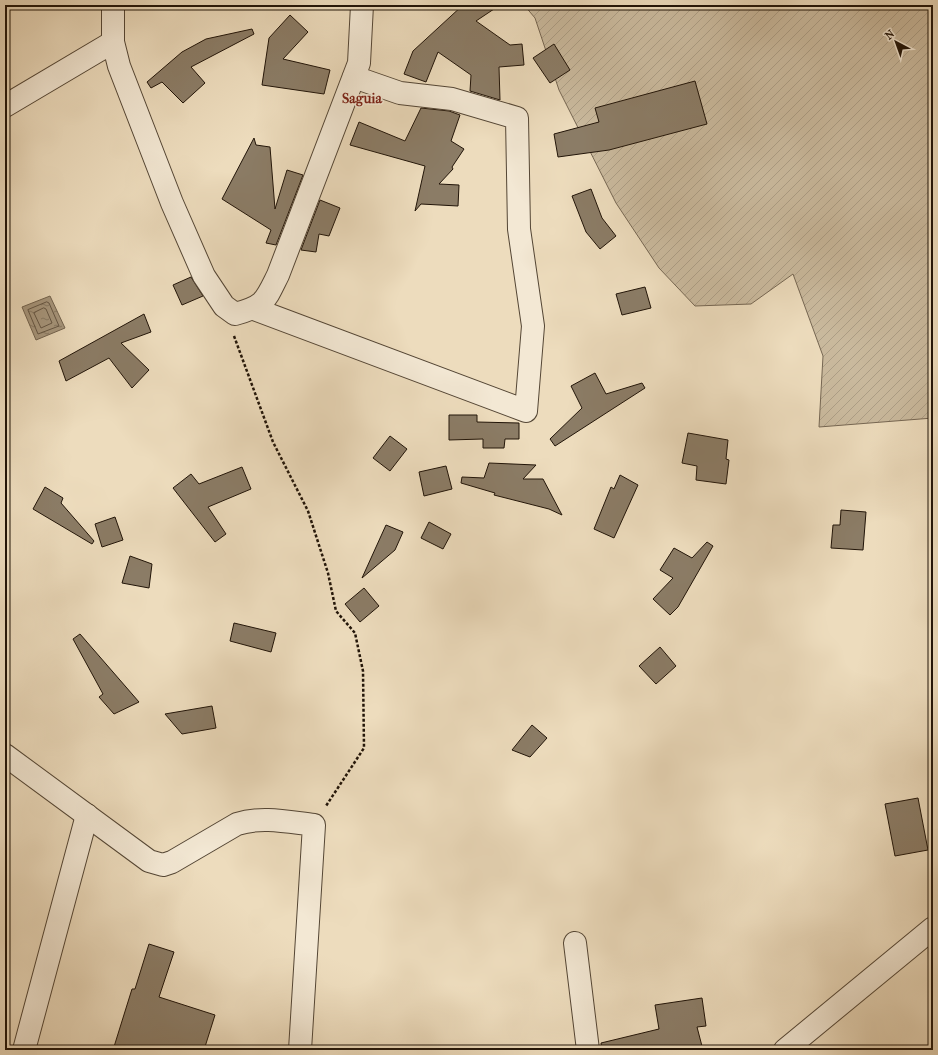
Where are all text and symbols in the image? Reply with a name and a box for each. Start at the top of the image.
north arrow [876,22,916,62]
text: N [882,27,898,42]
district label: Saguia [342,90,382,107]

